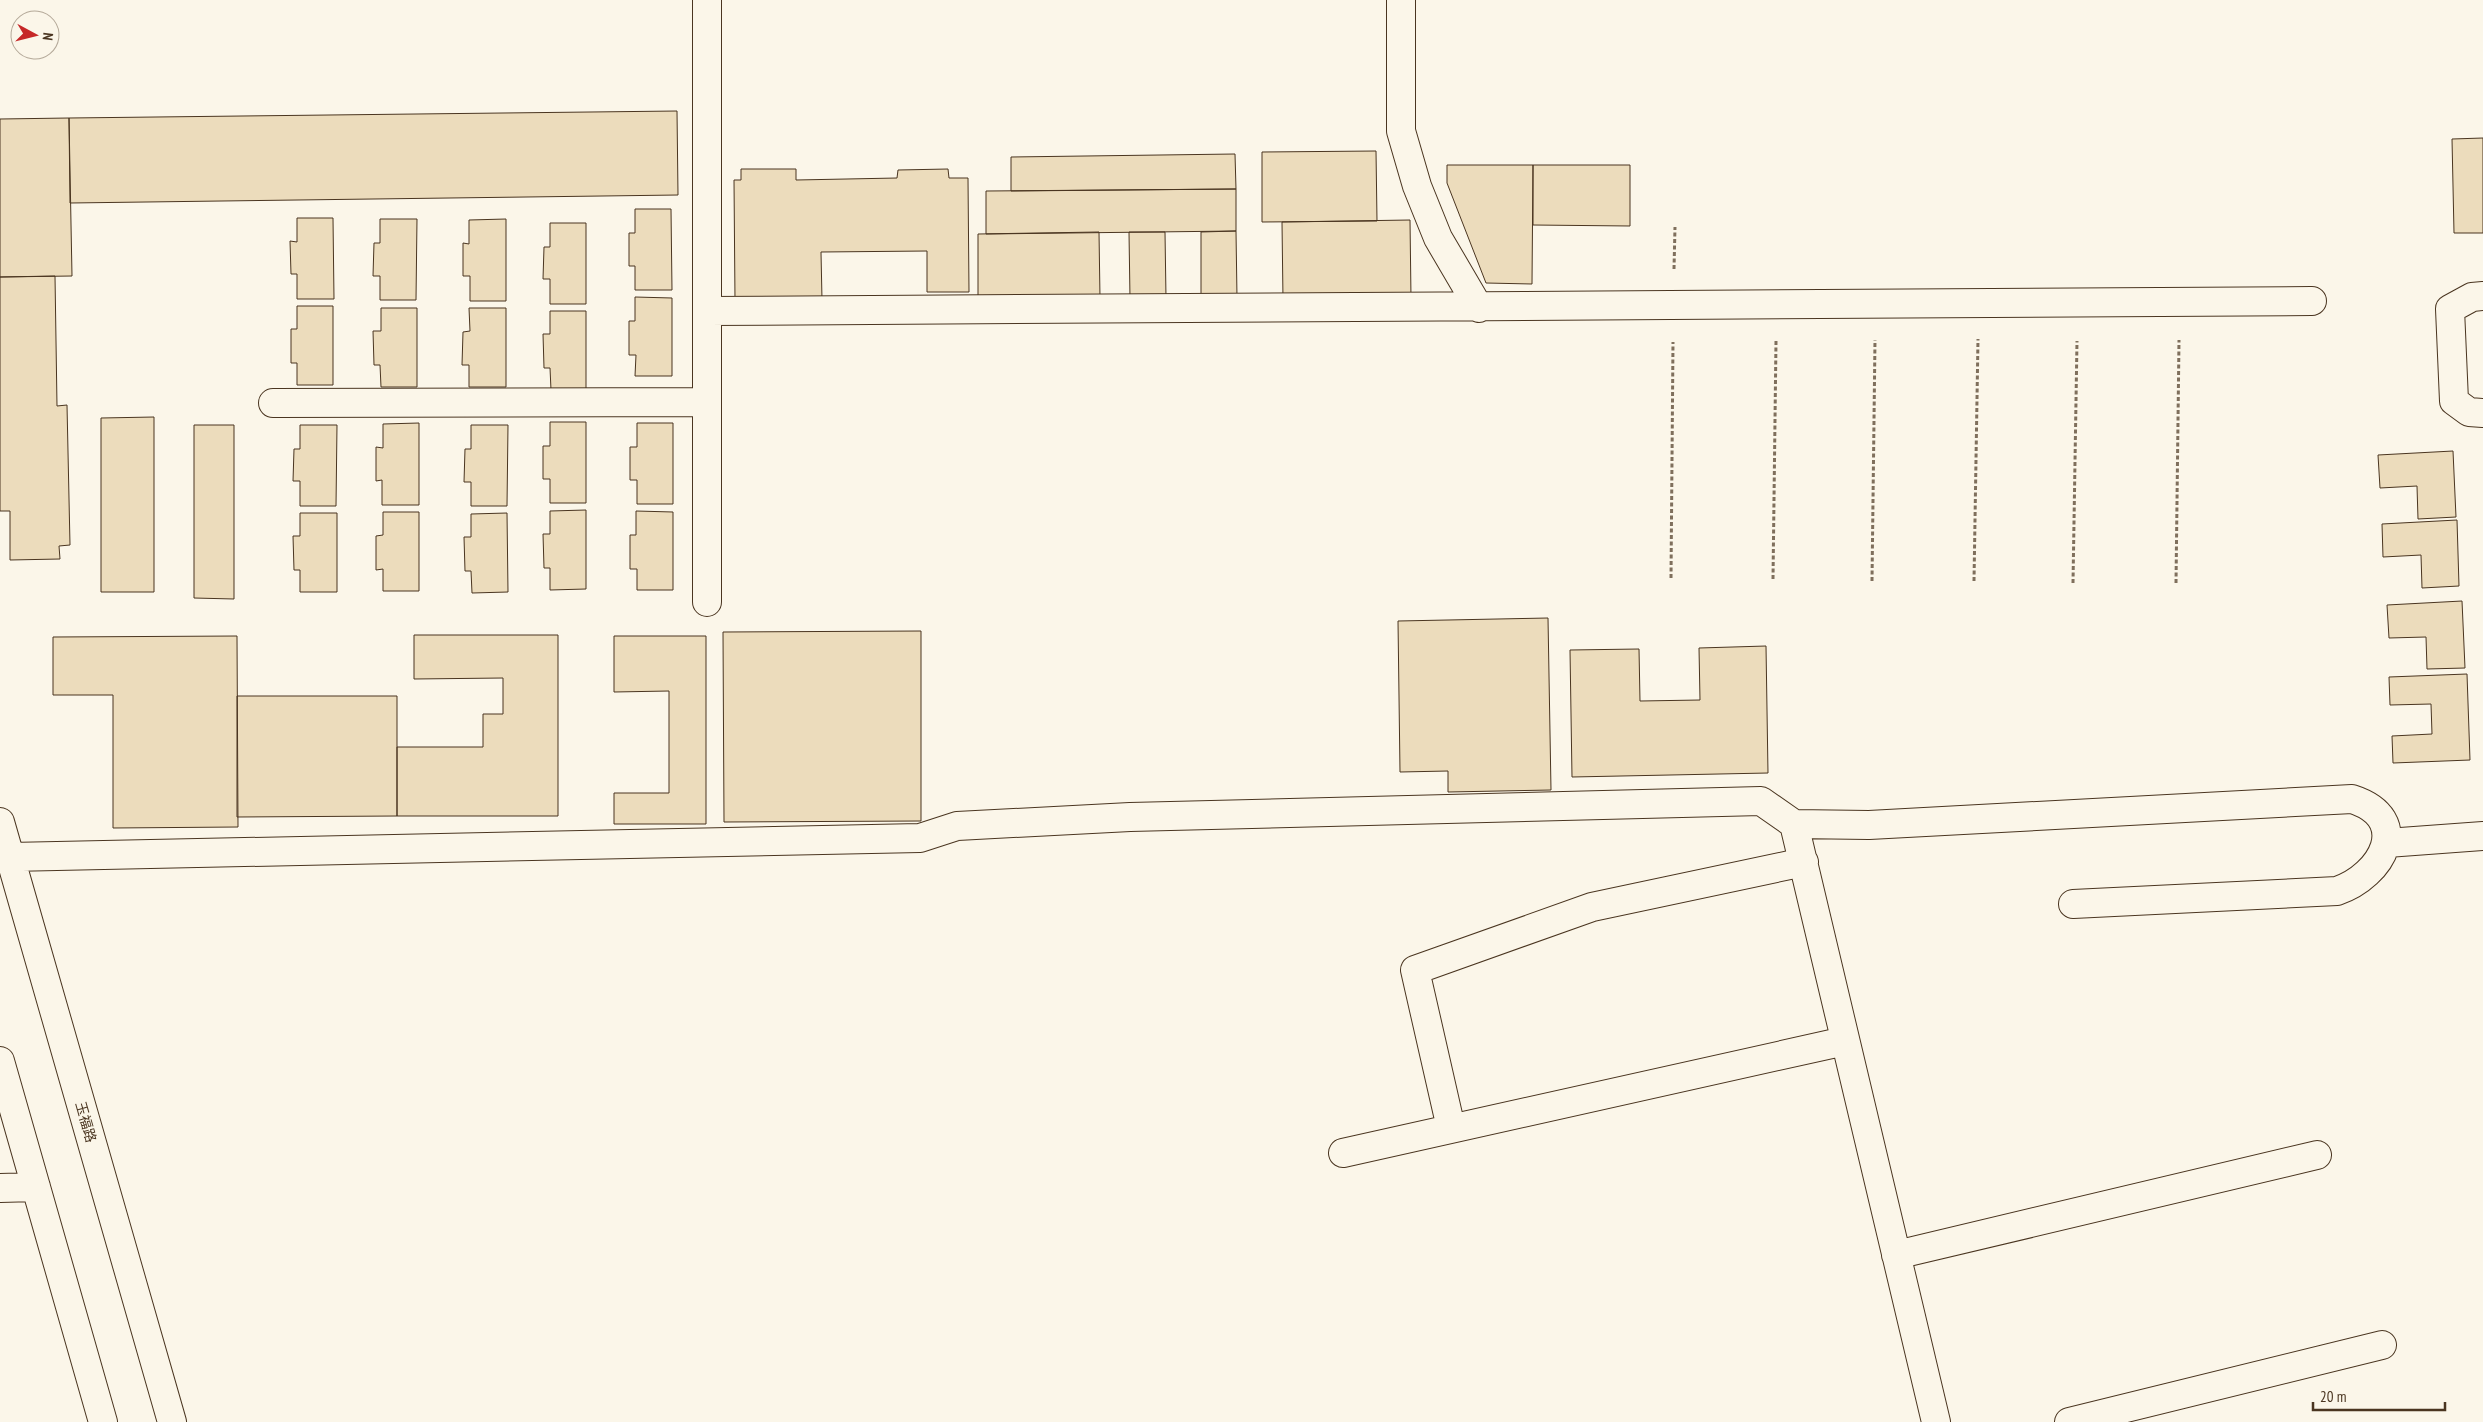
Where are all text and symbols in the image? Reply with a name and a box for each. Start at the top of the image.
north arrow [10,10,60,60]
text: N [39,32,57,41]
street label: 玉福路 [72,1099,100,1145]
scale bar [2313,1380,2446,1412]
text: 20 m [2320,1387,2346,1406]

